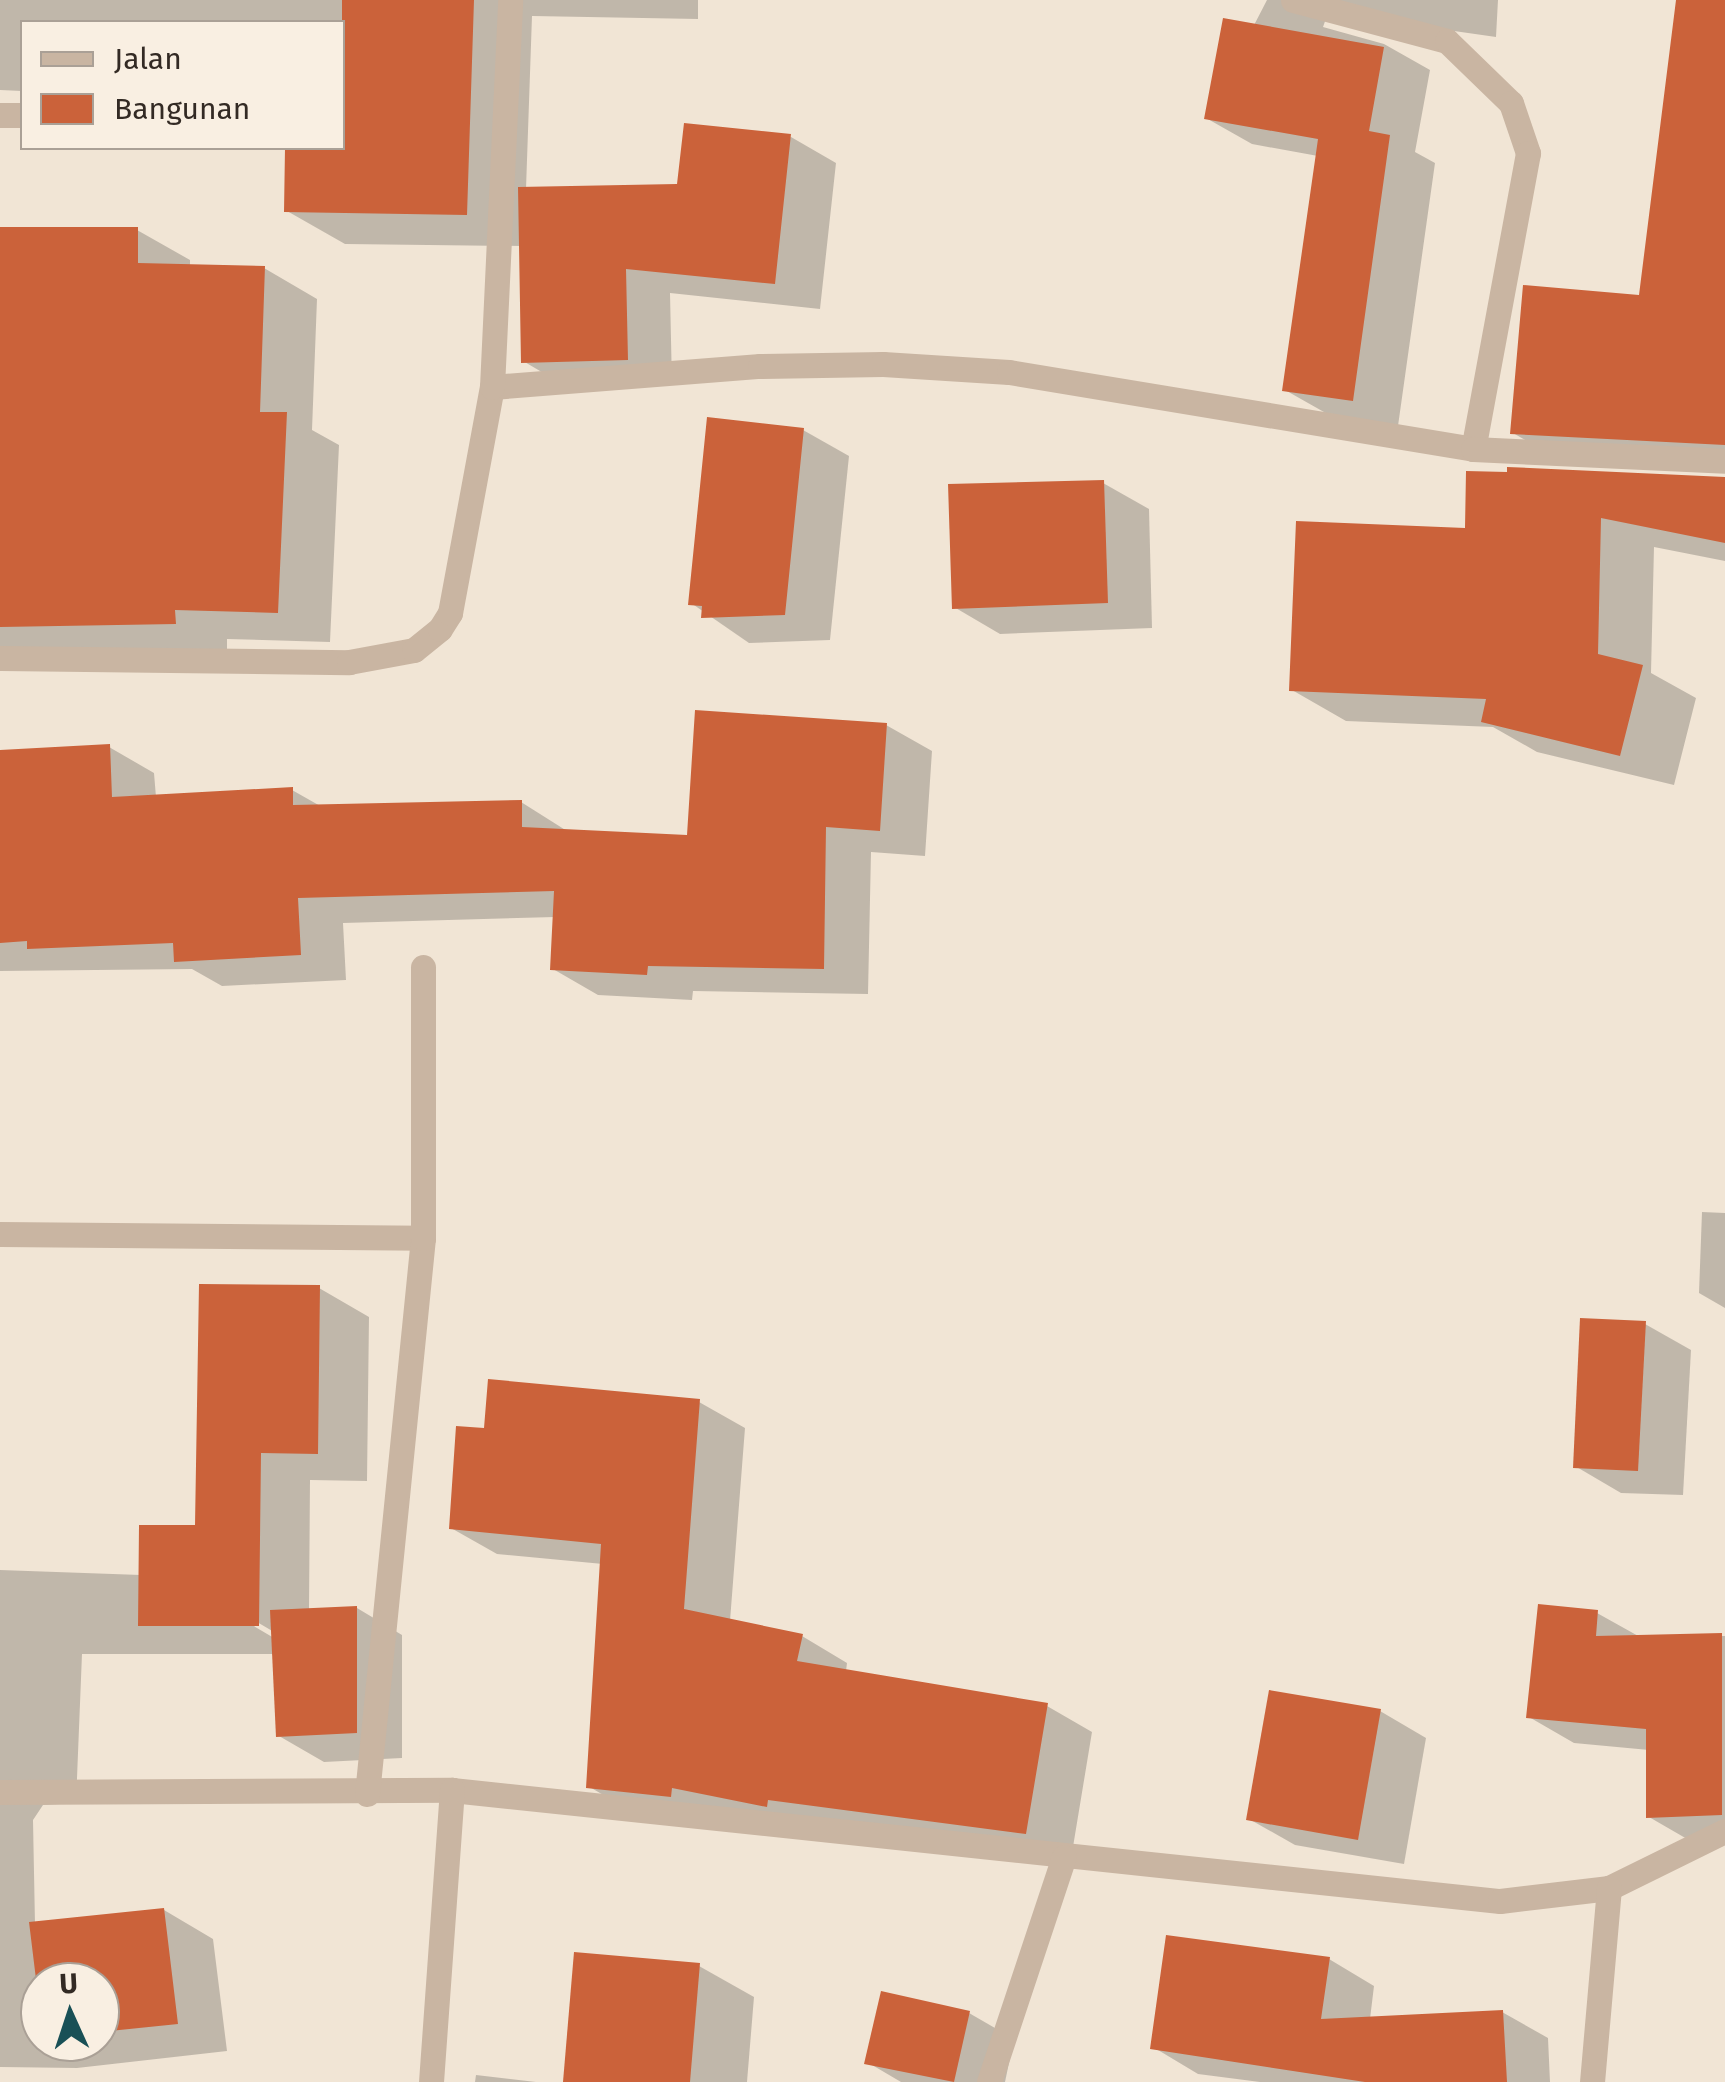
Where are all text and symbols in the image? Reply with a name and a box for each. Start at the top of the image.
legend [20,20,345,150]
text: Jalan [114,41,182,77]
text: Bangunan [114,91,250,127]
north arrow [20,1962,120,2062]
text: U [59,1967,78,2000]

